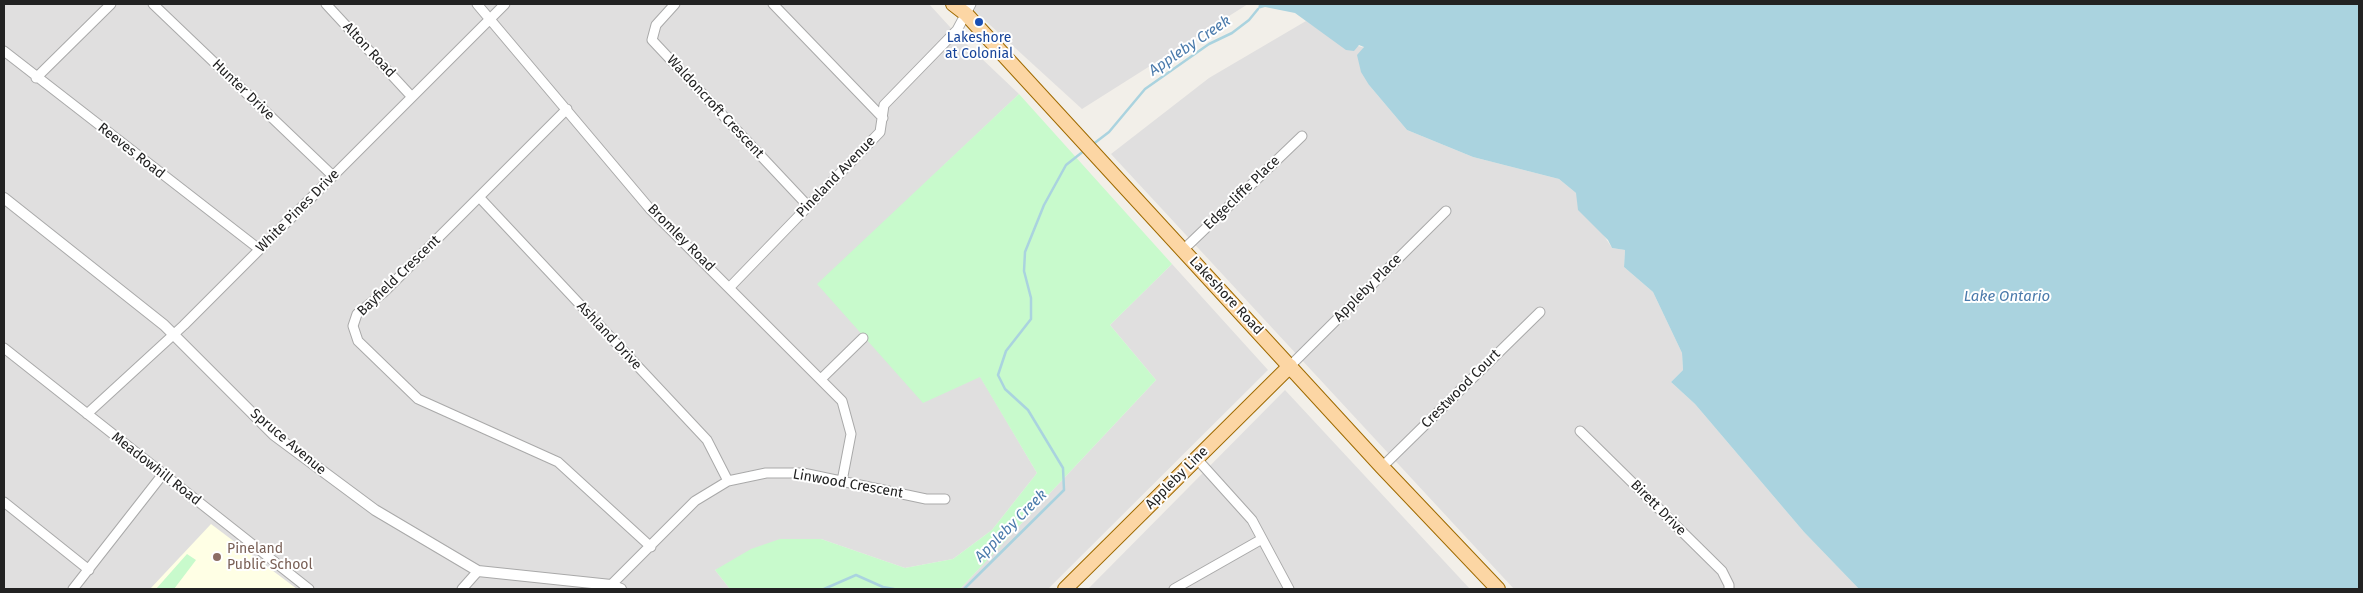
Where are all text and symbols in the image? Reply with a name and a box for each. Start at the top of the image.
water label: Appleby Creek [1146,12,1234,80]
marker: Lakeshore at Colonial [973,16,985,28]
street label: Alton Road [339,19,399,81]
place label: Lakeshore at Colonial [945,30,1013,62]
street label: Waldoncroft Crescent [663,52,767,162]
street label: Hunter Drive [208,56,278,124]
street label: Reeves Road [94,120,168,182]
street label: Pineland Avenue [793,133,879,221]
street label: Edgecliffe Place [1200,152,1284,234]
street label: White Pines Drive [253,166,343,256]
street label: Bromley Road [644,201,718,275]
street label: Bayfield Crescent [354,232,444,320]
street label: Appleby Place [1331,251,1405,325]
street label: Lakeshore Road [1186,253,1266,339]
water label: Lake Ontario [1964,288,2050,306]
street label: Ashland Drive [573,298,645,374]
street label: Crestwood Court [1418,346,1504,432]
street label: Spruce Avenue [247,405,329,479]
street label: Meadowhill Road [108,429,204,509]
street label: Appleby Line [1142,443,1212,513]
street label: Linwood Crescent [792,466,904,502]
street label: Birett Drive [1627,477,1689,539]
water label: Appleby Creek [971,486,1051,566]
place label: Pineland Public School [227,541,313,574]
marker: Pineland Public School [211,551,223,563]

